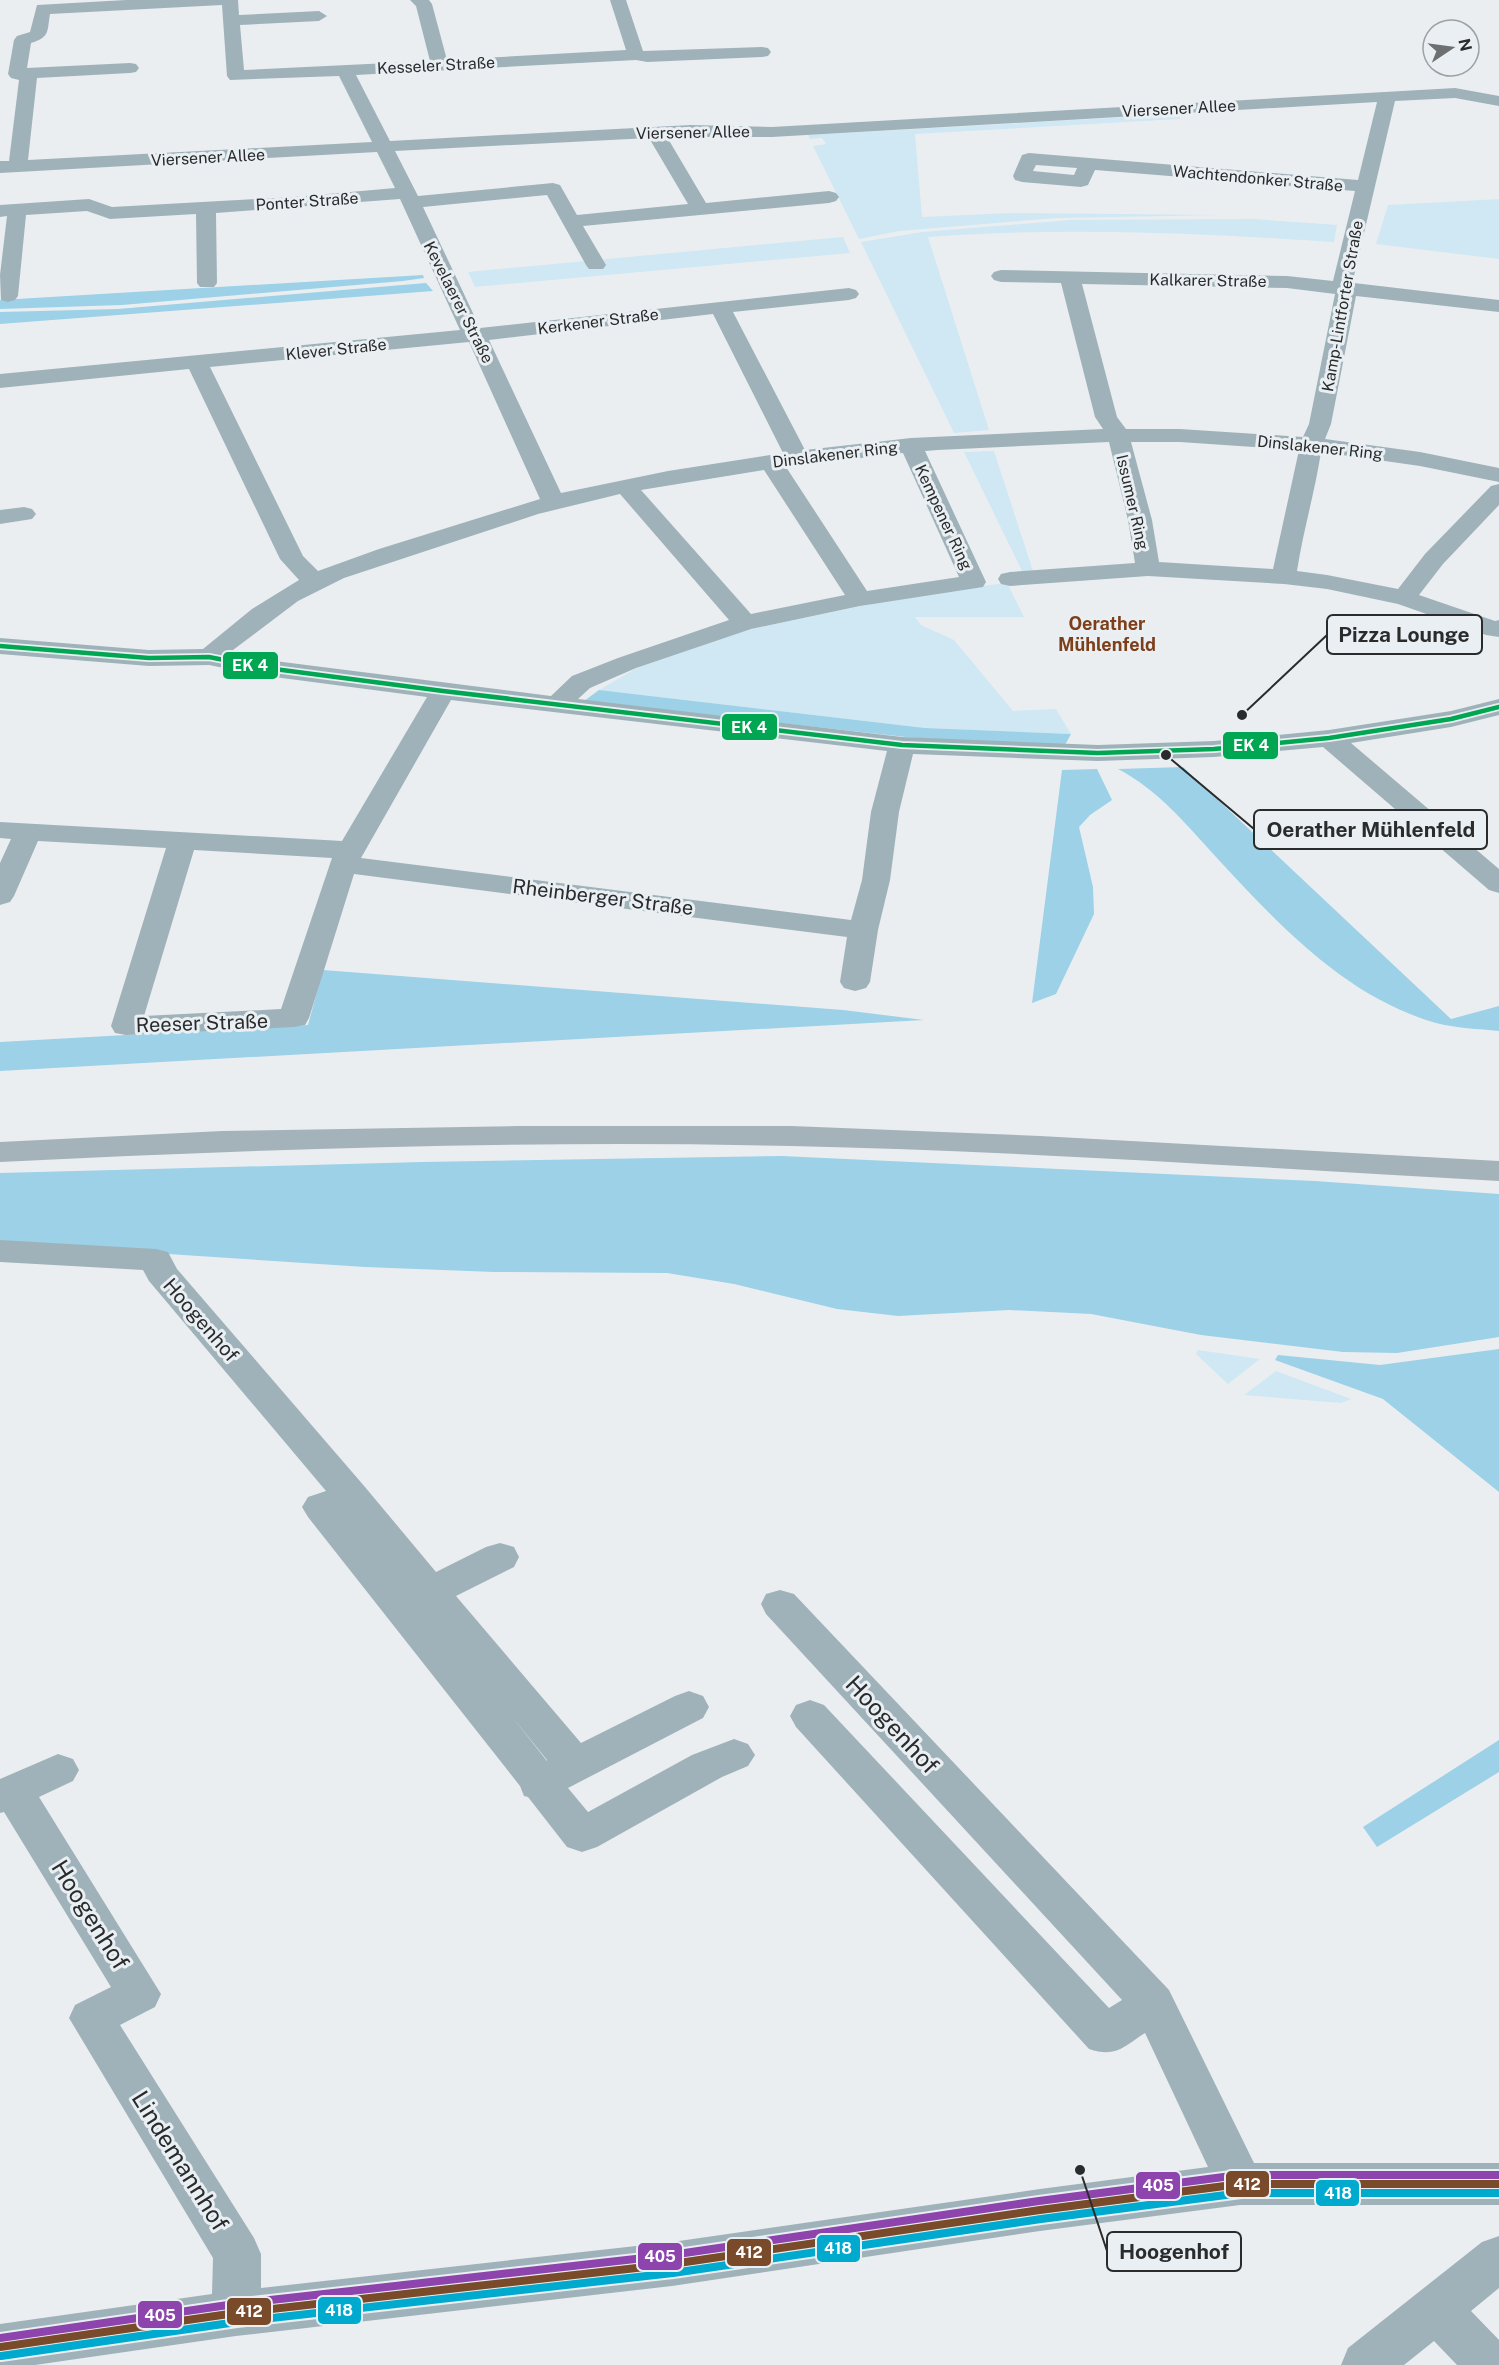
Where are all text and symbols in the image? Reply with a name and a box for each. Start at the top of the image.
north arrow [1421,18,1481,78]
text: N [1454,37,1476,53]
street label: Kesseler Straße [376,53,496,78]
street label: Viersener Allee [1122,96,1237,121]
street label: Viersener Allee [636,122,750,143]
street label: Viersener Allee [151,145,266,170]
street label: Wachtendonker Straße [1172,162,1344,195]
street label: Ponter Straße [255,188,359,215]
street label: Kamp-Lintforter Straße [1318,219,1367,393]
street label: Kevelaerer Straße [420,238,498,366]
street label: Kalkarer Straße [1149,270,1267,291]
street label: Kerkener Straße [536,305,660,338]
street label: Klever Straße [285,335,387,364]
street label: Dinslakener Ring [1256,431,1384,464]
street label: Dinslakener Ring [771,437,899,472]
street label: Issumer Ring [1112,453,1153,552]
street label: Kempener Ring [911,461,976,573]
district label: Oerather Mühlenfeld [1058,613,1156,655]
callout: Pizza Lounge [1327,615,1482,654]
text: Pizza Lounge [1338,622,1470,647]
line badge: EK 4 [222,651,279,680]
text: EK 4 [232,656,268,675]
line badge: EK 4 [721,713,778,741]
text: EK 4 [731,718,767,737]
line badge: EK 4 [1222,731,1279,760]
text: EK 4 [1233,736,1269,755]
callout: Oerather Mühlenfeld [1254,810,1487,849]
text: Oerather Mühlenfeld [1267,817,1475,842]
street label: Rheinberger Straße [511,874,695,920]
street label: Reeser Straße [135,1009,269,1037]
street label: Hoogenhof [158,1273,244,1367]
street label: Hoogenhof [840,1670,945,1779]
street label: Hoogenhof [46,1855,136,1974]
street label: Lindemannhof [127,2085,235,2236]
line badge: 412 [1225,2170,1270,2198]
line badge: 405 [1135,2171,1181,2200]
text: 412 [1233,2175,1261,2194]
text: 405 [1142,2176,1174,2195]
line badge: 418 [1315,2179,1360,2207]
text: 418 [1324,2184,1352,2203]
callout: Hoogenhof [1107,2232,1241,2271]
line badge: 418 [816,2234,861,2263]
line badge: 412 [726,2238,772,2267]
text: 418 [824,2239,852,2258]
text: Hoogenhof [1119,2239,1229,2264]
line badge: 405 [637,2242,683,2271]
text: 412 [735,2243,763,2262]
text: 405 [644,2247,676,2266]
line badge: 418 [317,2296,362,2325]
line badge: 412 [226,2297,272,2326]
line badge: 405 [137,2300,183,2329]
text: 418 [325,2301,353,2320]
text: 412 [235,2302,263,2321]
text: 405 [144,2306,176,2325]

